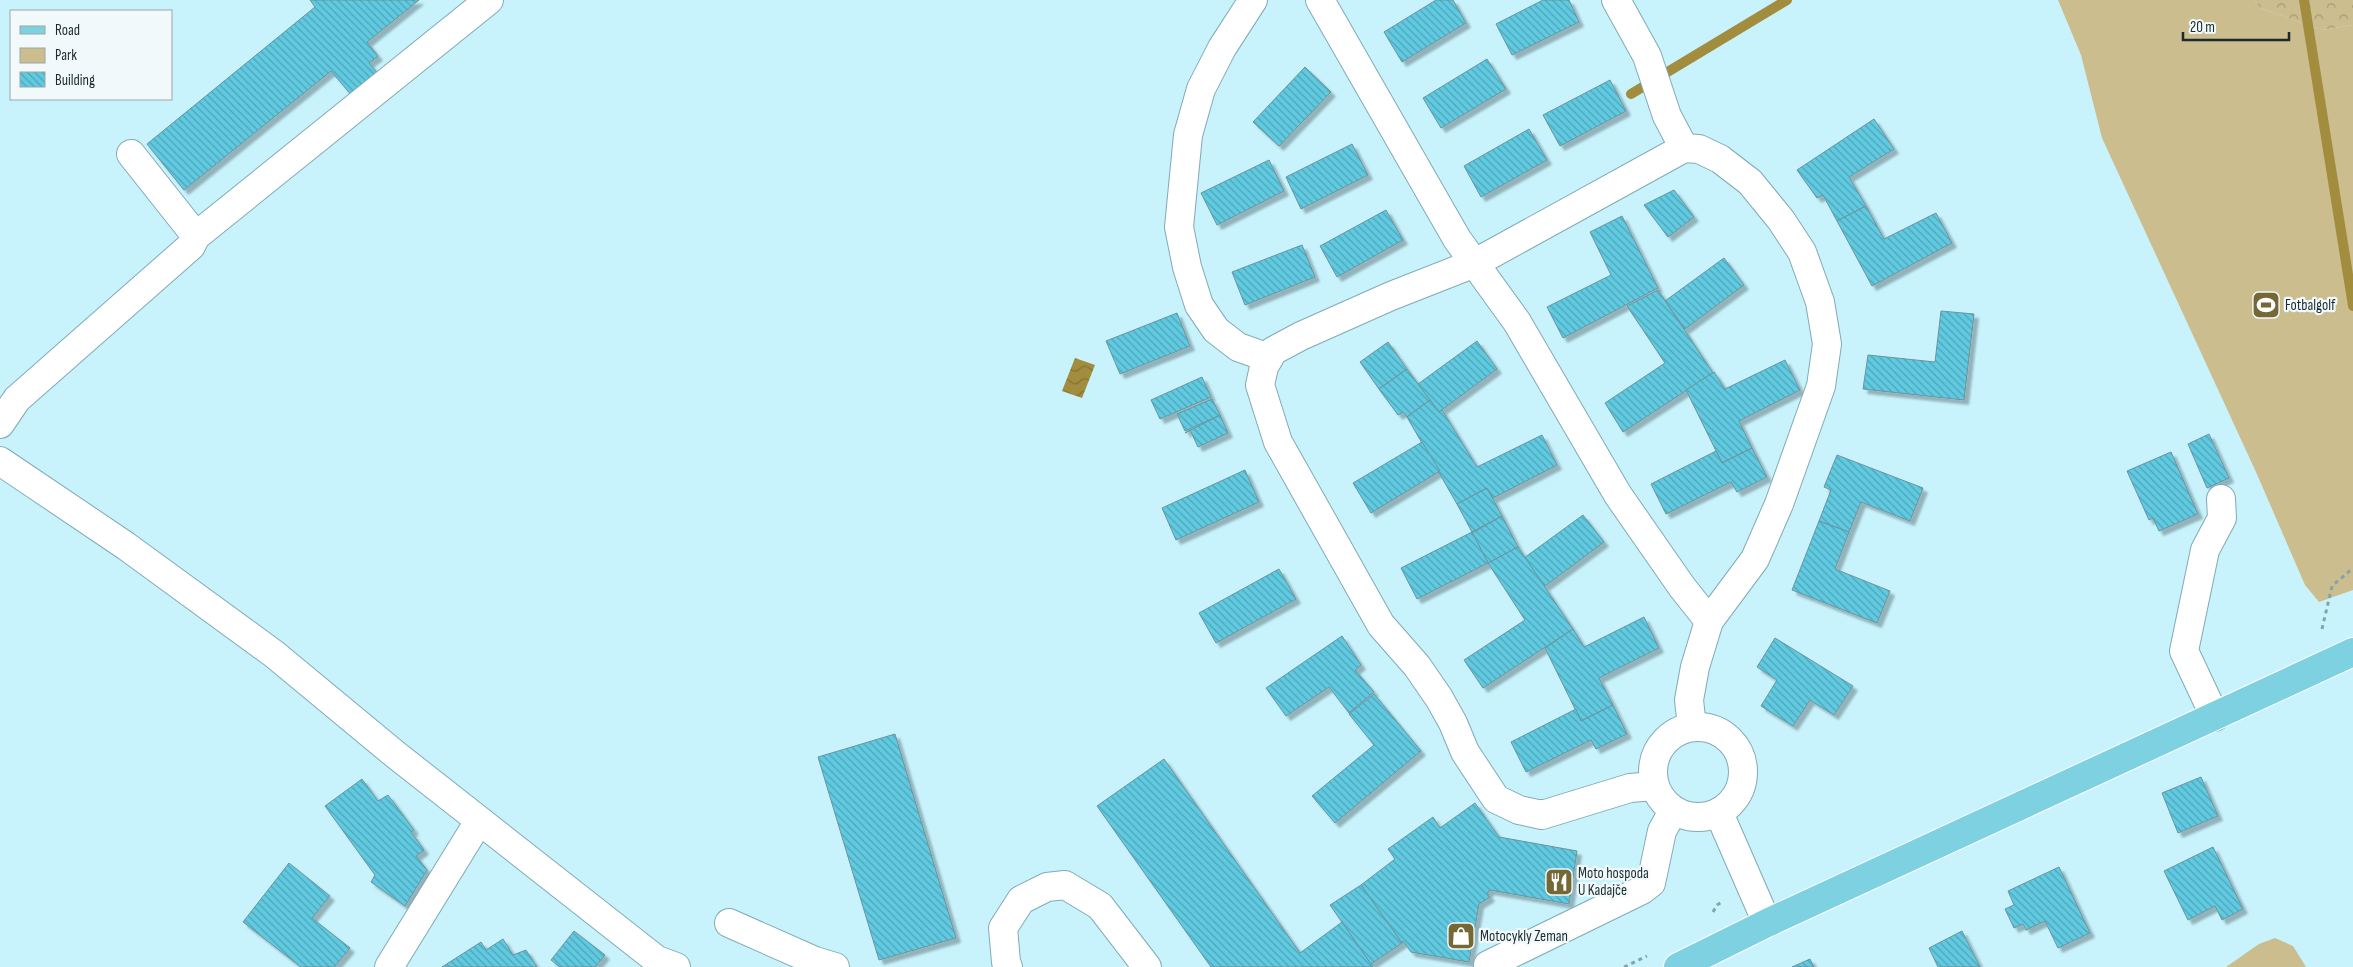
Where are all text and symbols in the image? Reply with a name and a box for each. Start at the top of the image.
legend [10,10,172,100]
scale bar [2183,10,2289,42]
text: 20 m [2190,18,2215,37]
text: Road [55,21,80,40]
text: Park [55,46,77,65]
text: Building [55,71,95,90]
sports icon: Fotbalgolf [2251,290,2281,320]
place label: Fotbalgolf [2285,296,2336,315]
place label: Moto hospoda U Kadajče [1578,864,1649,900]
restaurant icon: Moto hospoda U Kadajče [1544,867,1574,897]
shop icon: Motocykly Zeman [1446,921,1476,951]
place label: Motocykly Zeman [1480,927,1568,946]

